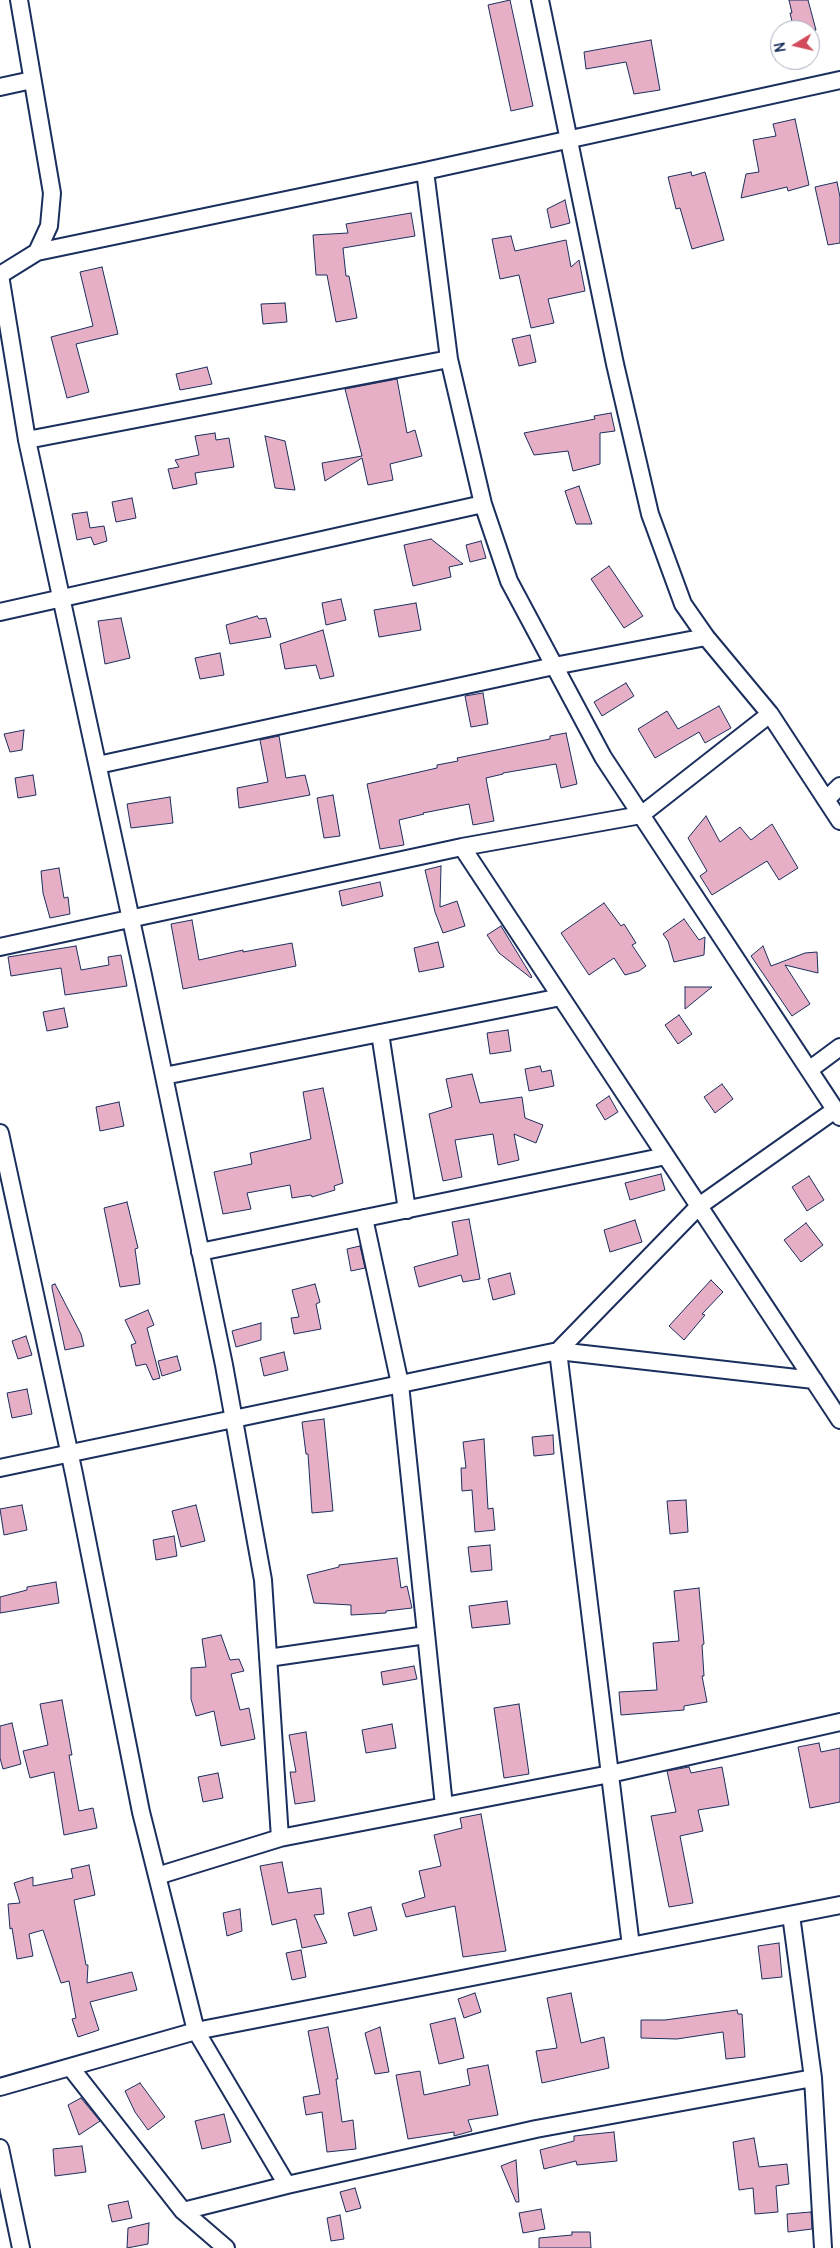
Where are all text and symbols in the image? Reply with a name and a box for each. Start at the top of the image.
north arrow [770,20,820,70]
text: N [772,41,790,53]

